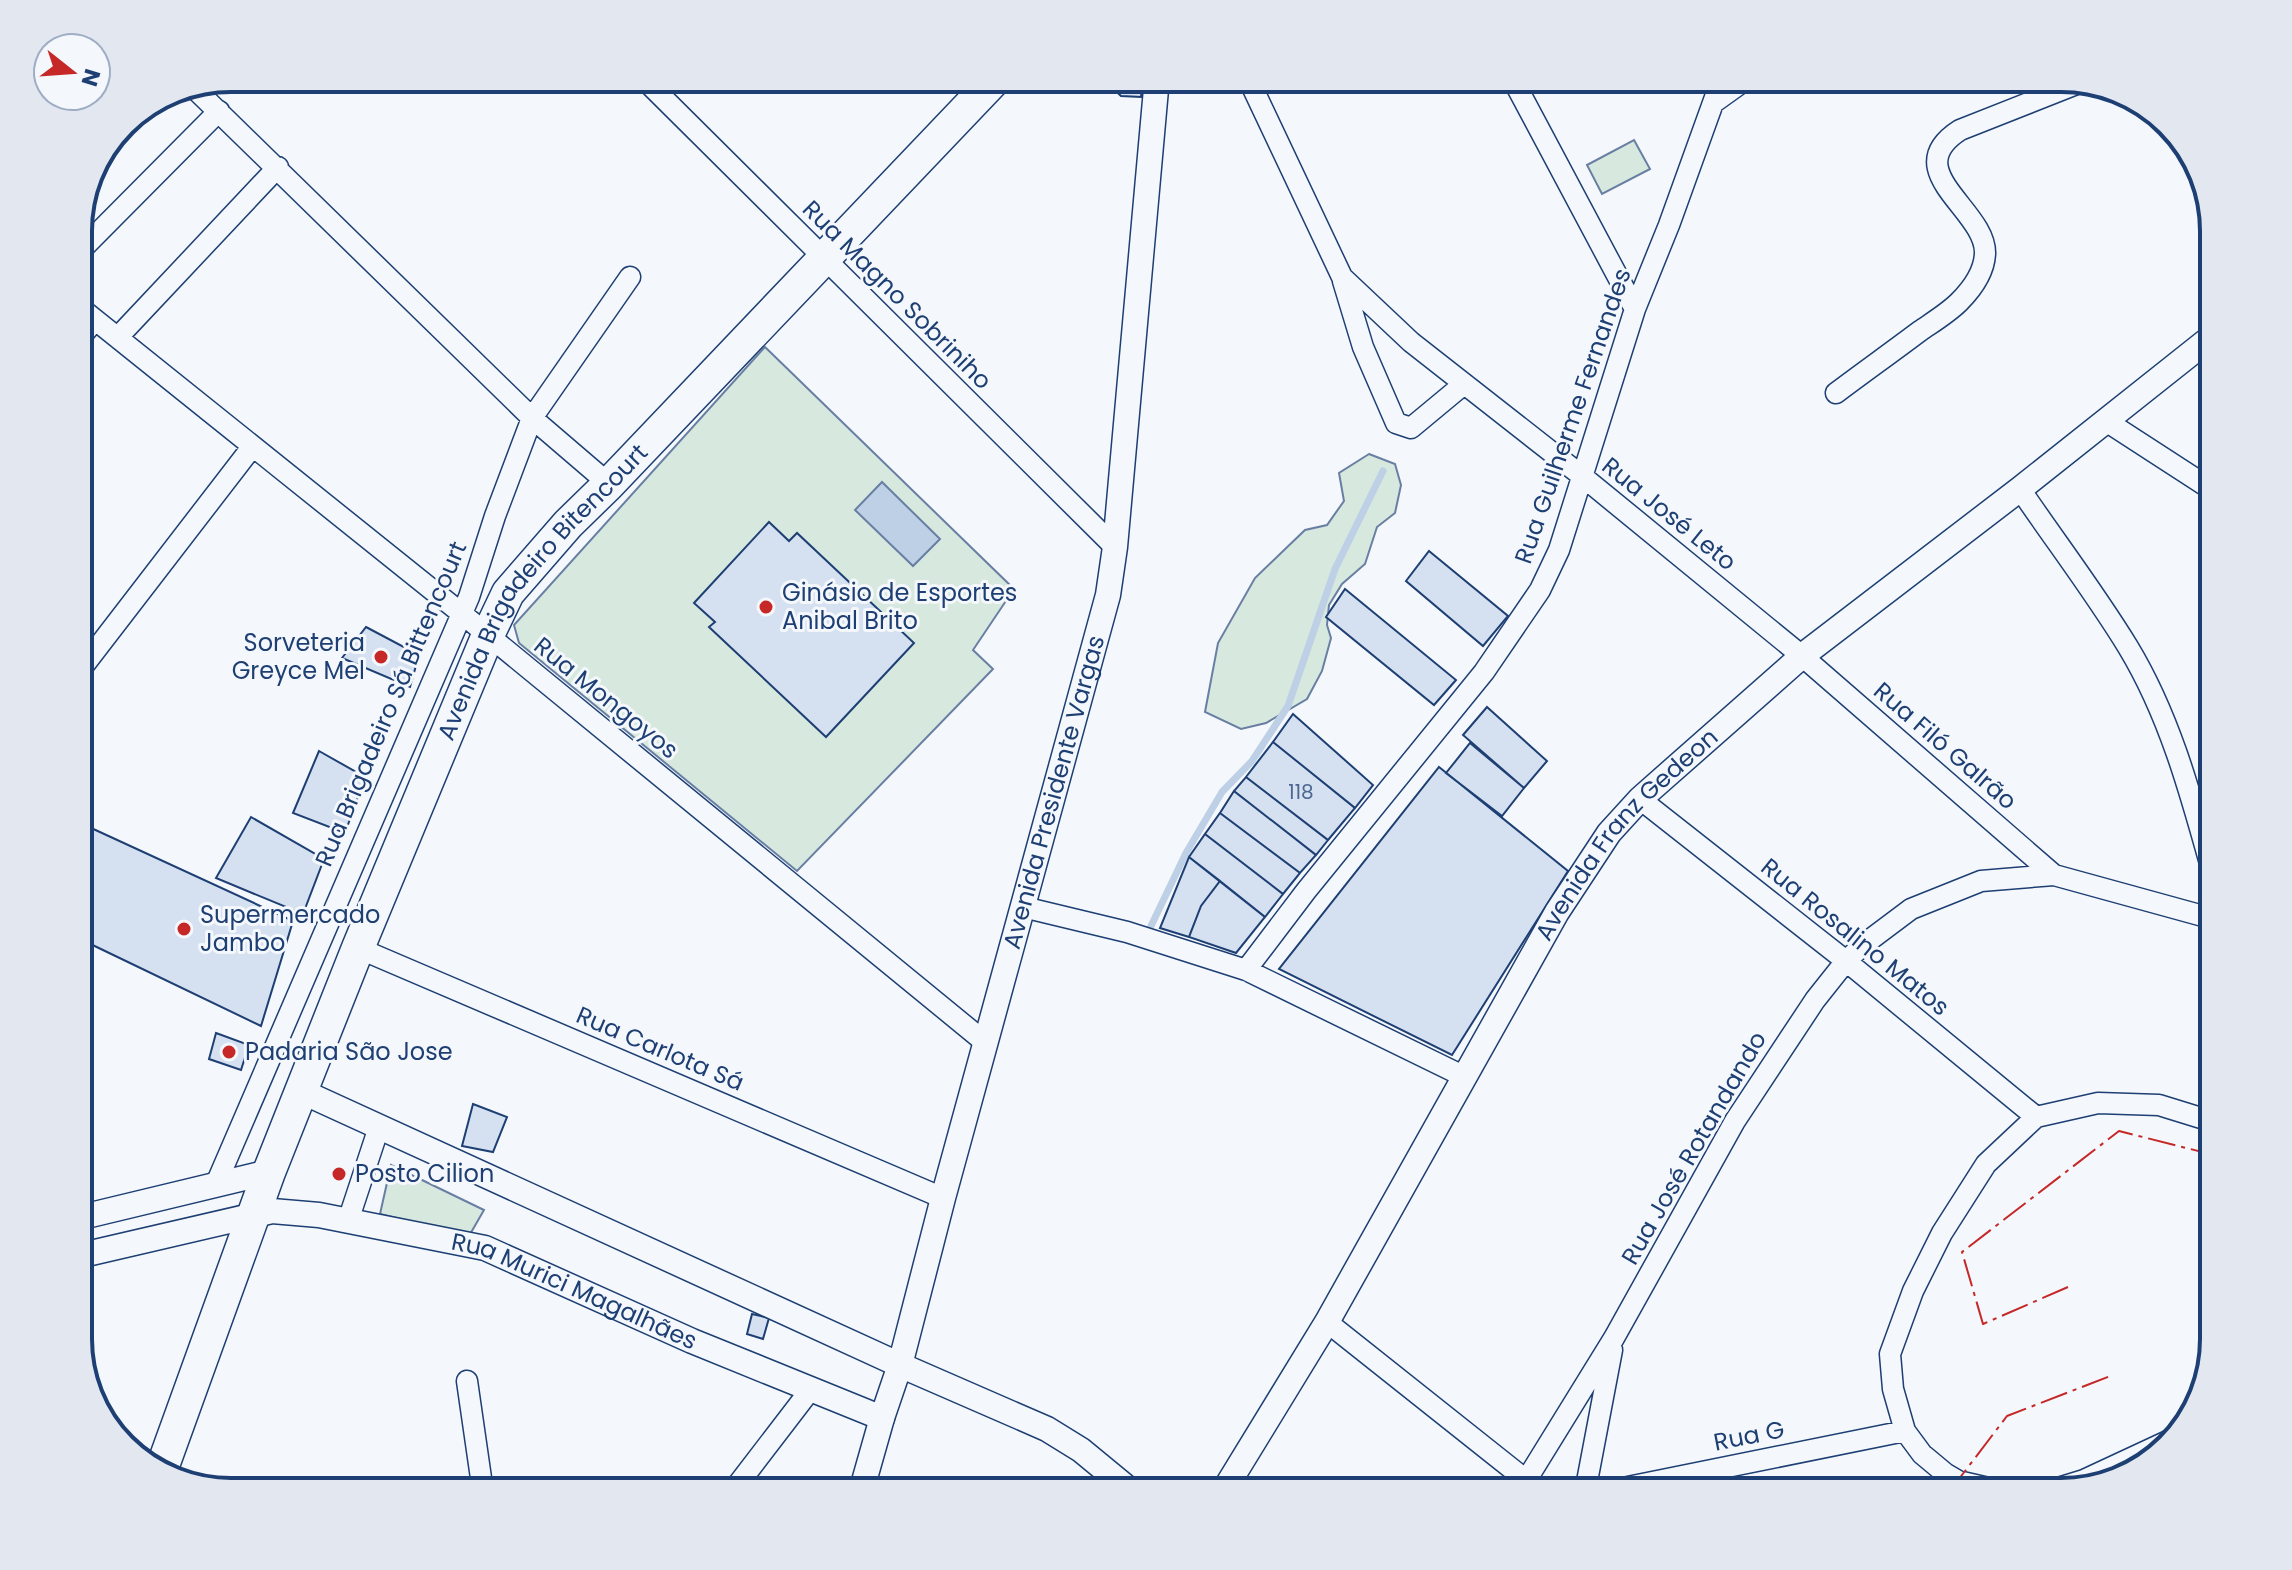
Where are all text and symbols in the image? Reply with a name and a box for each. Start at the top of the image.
north arrow [32,32,112,112]
text: N [73,65,108,90]
street label: Rua Magno Sobriniho [795,193,999,397]
street label: Rua Guilherme Fernandes [1506,264,1639,568]
street label: Avenida Brigadeiro Bitencourt [429,436,655,745]
street label: Rua José Leto [1595,449,1743,578]
street label: Rua Brigadeiro Sá Bittencourt [307,536,474,872]
place label: Ginásio de Esportes Anibal Brito [782,576,1017,637]
marker: Ginásio de Esportes Anibal Brito [757,598,775,616]
place label: Sorveteria Greyce Mel [232,626,365,687]
street label: Rua Mongoyos [527,629,685,766]
street label: Avenida Presidente Vargas [995,632,1112,953]
marker: Sorveteria Greyce Mel [372,648,390,666]
street label: Rua Filó Galrão [1867,674,2024,817]
street label: Avenida Franz Gedeon [1527,721,1725,946]
house number: 118 [1288,778,1314,806]
street label: Rua Rosalino Matos [1754,850,1957,1023]
place label: Supermercado Jambo [200,898,380,959]
marker: Supermercado Jambo [175,920,193,938]
street label: Rua Carlota Sá [571,998,749,1099]
street label: Rua José Rotandando [1613,1025,1774,1270]
place label: Padaria São Jose [245,1035,453,1068]
marker: Padaria São Jose [220,1043,238,1061]
place label: Posto Cilion [355,1157,494,1190]
marker: Posto Cilion [330,1165,348,1183]
street label: Rua Murici Magalhães [449,1225,703,1357]
street label: Rua G [1711,1413,1787,1459]

